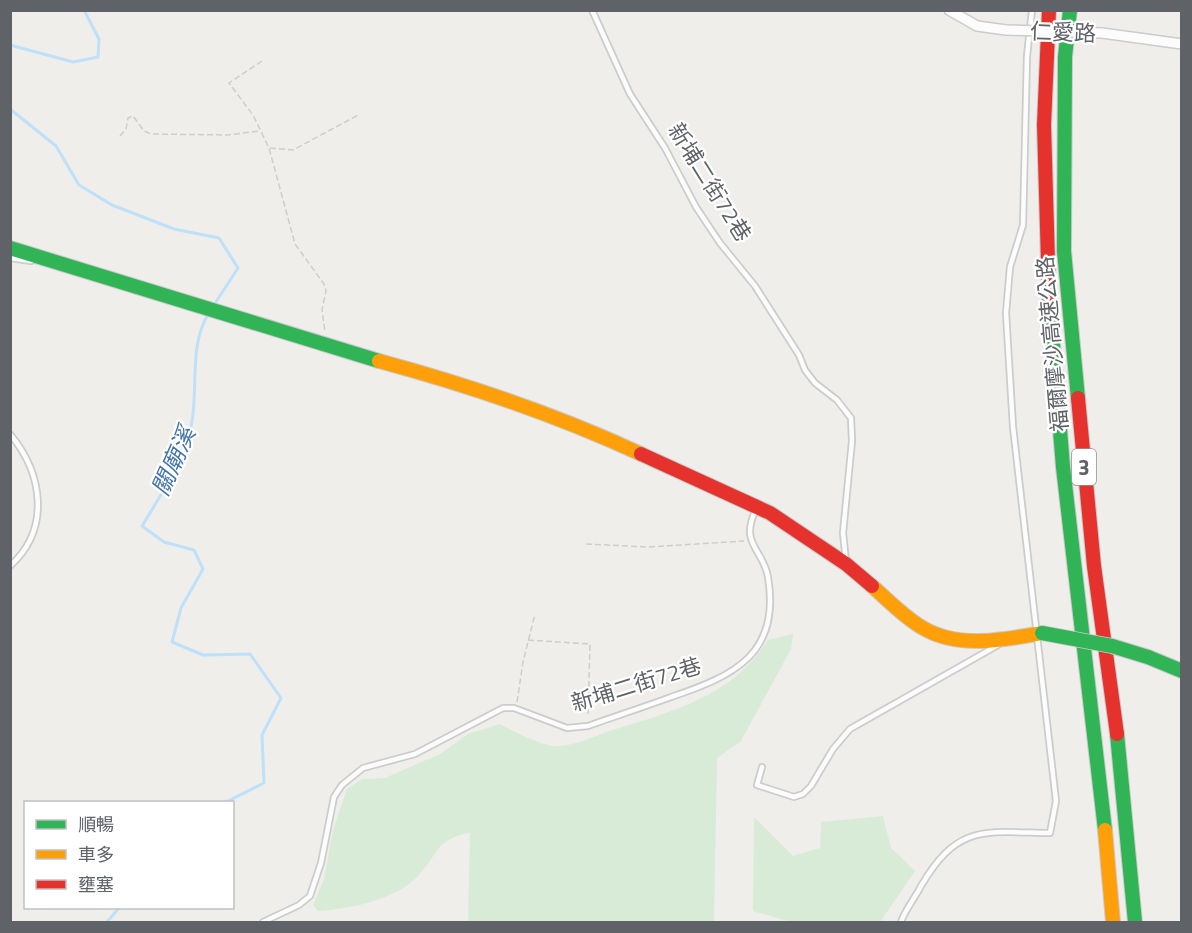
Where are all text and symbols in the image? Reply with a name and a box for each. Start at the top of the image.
street label: 仁愛路 [1029,14,1097,50]
street label: 新埔二街72巷 [660,116,760,248]
street label: 福爾摩沙高速公路 [1027,255,1077,433]
water label: 關廟溪 [142,418,205,501]
road number: 3 [1072,449,1096,485]
street label: 新埔二街72巷 [567,648,705,720]
legend [24,801,234,909]
text: 順暢 [78,811,114,838]
text: 車多 [78,841,114,868]
text: 壅塞 [78,871,114,898]

